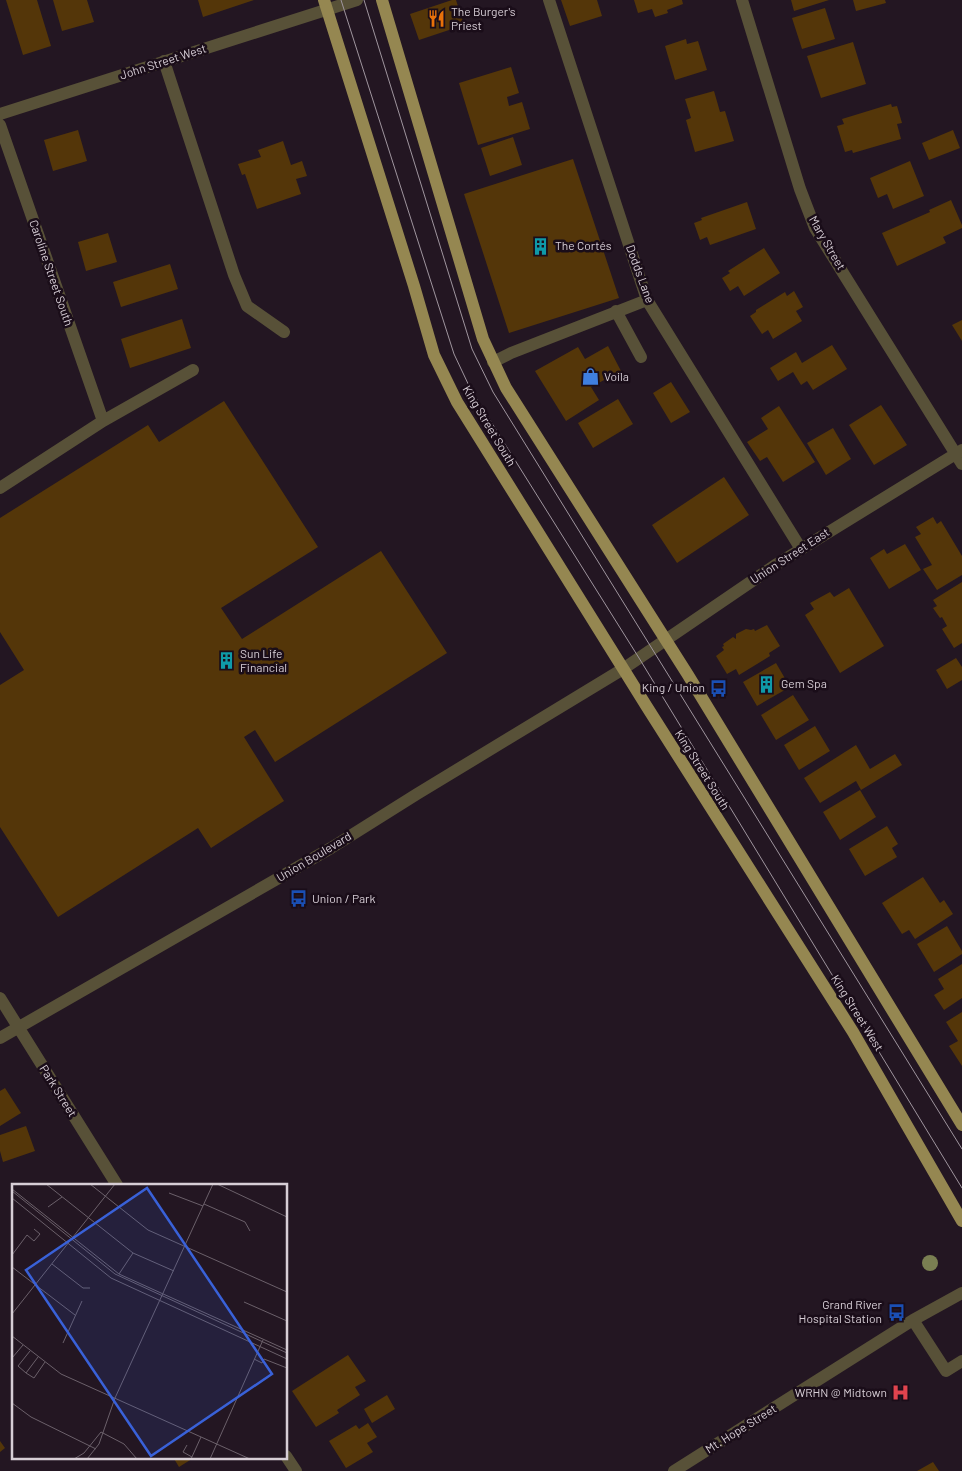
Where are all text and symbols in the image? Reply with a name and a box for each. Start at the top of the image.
place label: The Burger's Priest [451,4,516,32]
restaurant icon: The Burger's Priest [427,9,447,29]
street label: John Street West [118,40,208,82]
street label: Mary Street [807,213,849,272]
street label: Caroline Street South [27,218,77,328]
building icon: The Cortés [531,236,551,256]
place label: The Cortés [555,238,612,252]
street label: Dodds Lane [624,243,658,305]
shop icon: Voila [580,367,600,387]
place label: Voila [604,369,629,383]
street label: King Street South [460,383,519,468]
street label: Union Street East [747,524,832,586]
place label: Sun Life Financial [240,646,287,674]
building icon: Sun Life Financial [216,651,236,671]
building icon: Gem Spa [757,674,777,694]
place label: Gem Spa [781,676,827,690]
bus stop icon: King / Union [709,678,729,698]
place label: King / Union [642,680,705,694]
street label: King Street South [673,727,733,812]
street label: Union Boulevard [274,828,353,884]
bus stop icon: Union / Park [288,889,308,909]
place label: Union / Park [312,891,376,905]
street label: King Street West [829,972,887,1053]
street label: Park Street [37,1062,80,1119]
inset map [12,1184,288,1458]
place label: Grand River Hospital Station [799,1297,883,1325]
bus stop icon: Grand River Hospital Station [886,1302,906,1322]
hospital icon: WRHN @ Midtown [891,1383,911,1403]
place label: WRHN @ Midtown [795,1385,887,1399]
street label: Mt. Hope Street [702,1401,779,1456]

